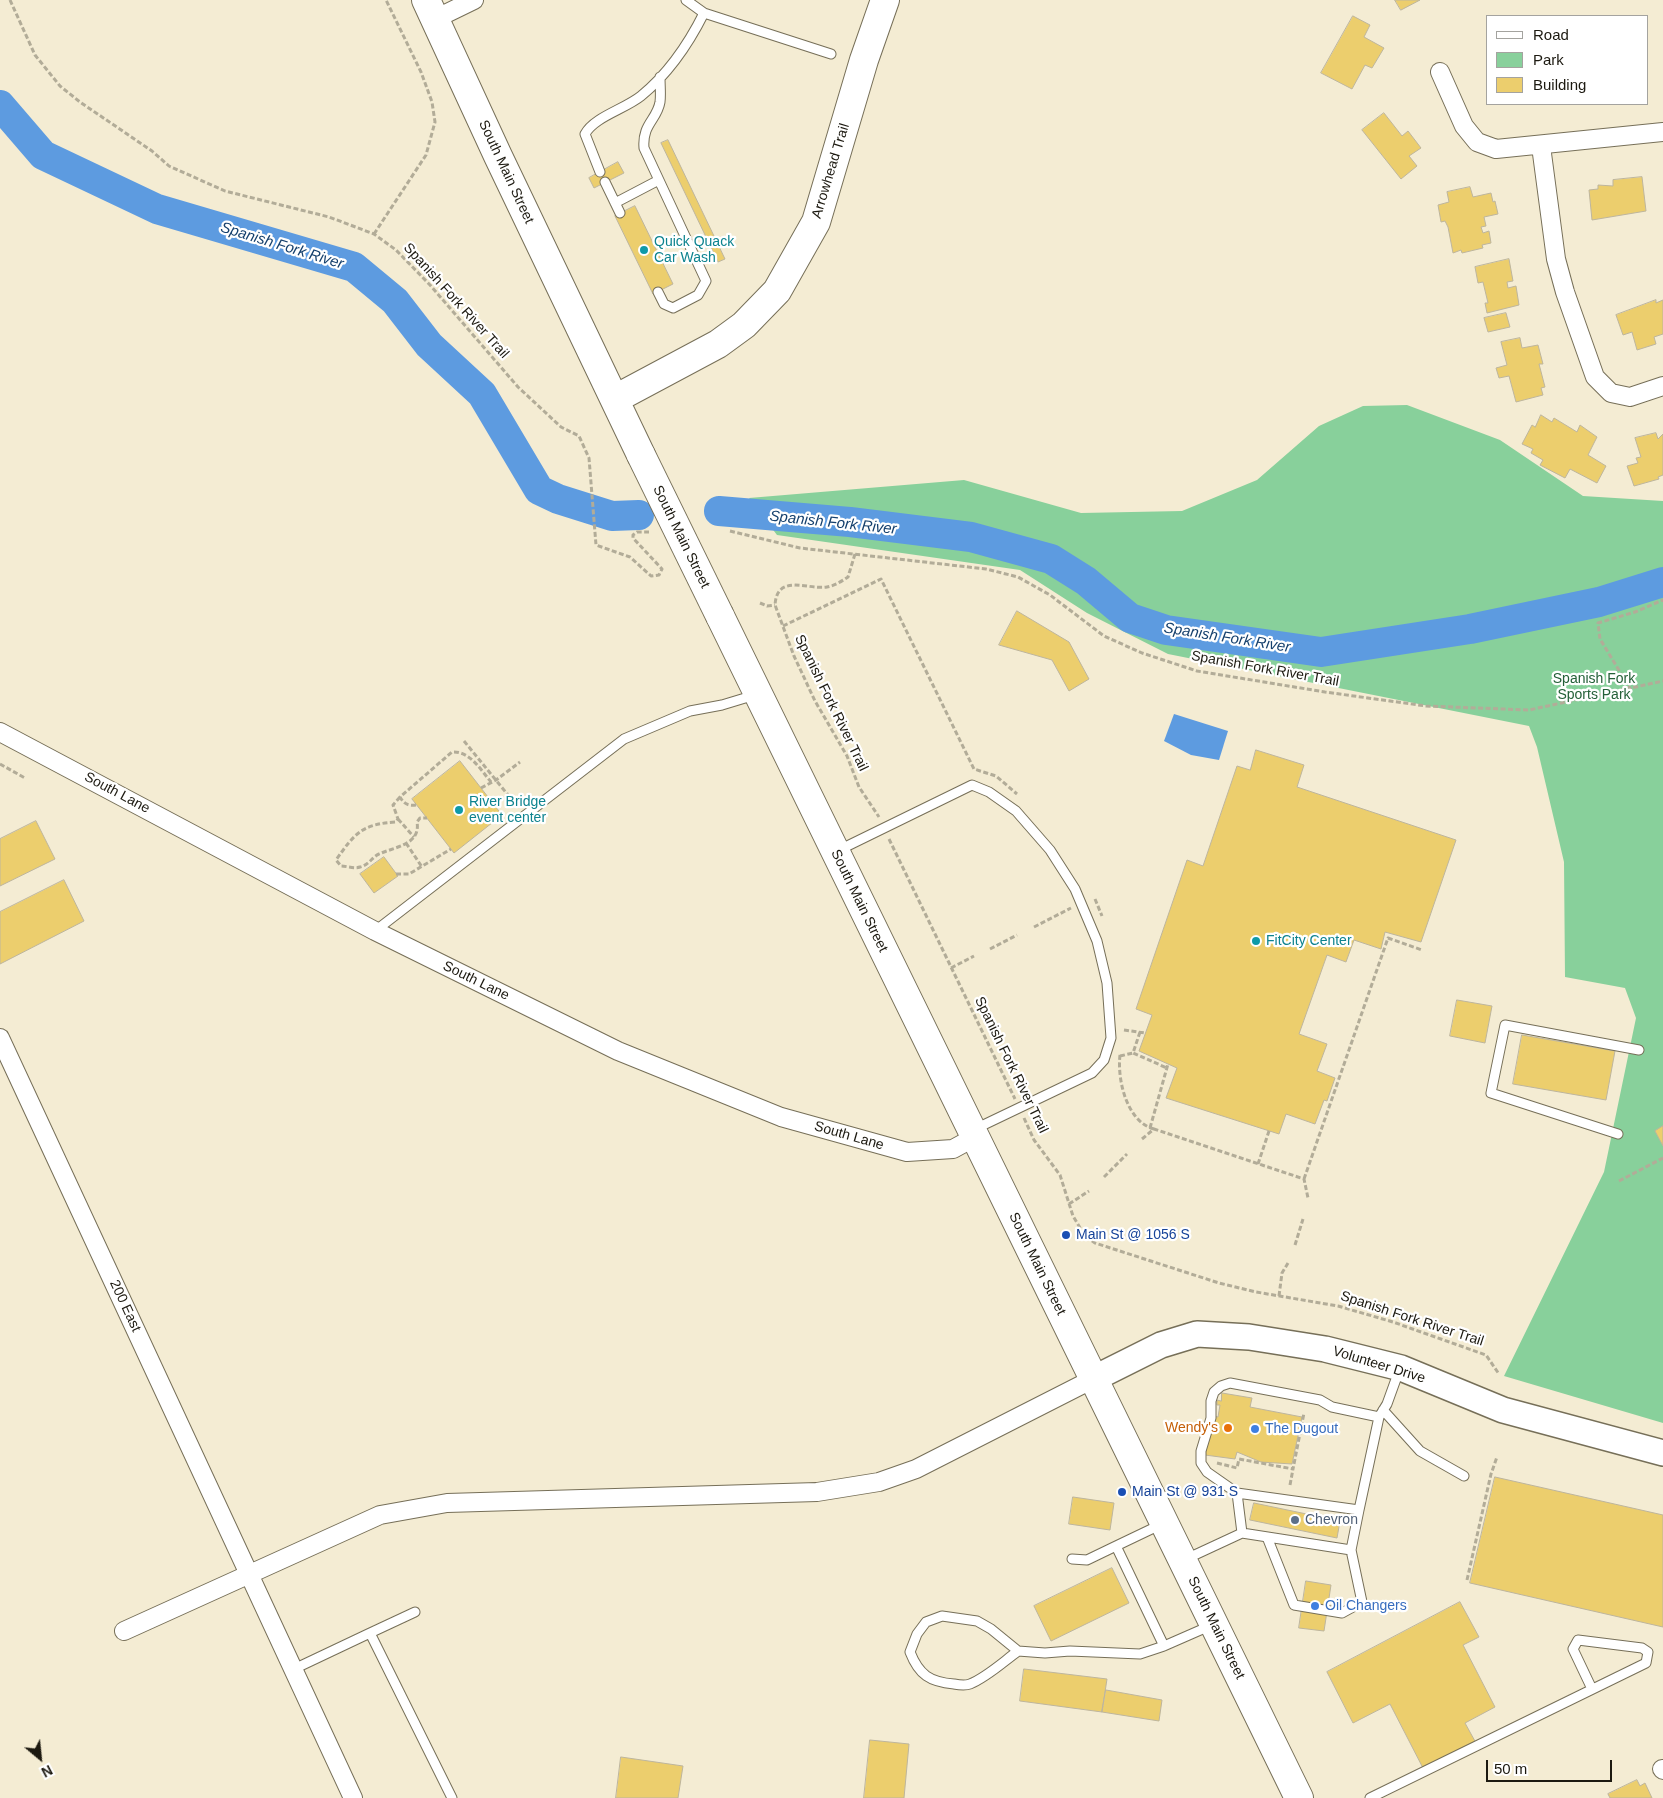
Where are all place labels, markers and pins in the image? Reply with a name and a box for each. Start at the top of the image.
place label: Quick Quack Car Wash [654,234,734,266]
marker: Quick Quack Car Wash [638,244,650,256]
place label: River Bridge event center [469,794,546,826]
marker: River Bridge event center [453,804,465,816]
place label: FitCity Center [1266,933,1352,949]
marker: FitCity Center [1250,935,1262,947]
place label: Main St @ 1056 S [1076,1227,1190,1243]
marker: Main St @ 1056 S [1060,1229,1072,1241]
place label: Wendy's [1165,1420,1218,1436]
place label: The Dugout [1265,1421,1338,1437]
marker: Wendy's [1222,1422,1234,1434]
marker: The Dugout [1249,1423,1261,1435]
place label: Main St @ 931 S [1132,1484,1238,1500]
marker: Main St @ 931 S [1116,1486,1128,1498]
place label: Chevron [1305,1512,1358,1528]
marker: Chevron [1289,1514,1301,1526]
place label: Oil Changers [1325,1598,1407,1614]
marker: Oil Changers [1309,1600,1321,1612]

